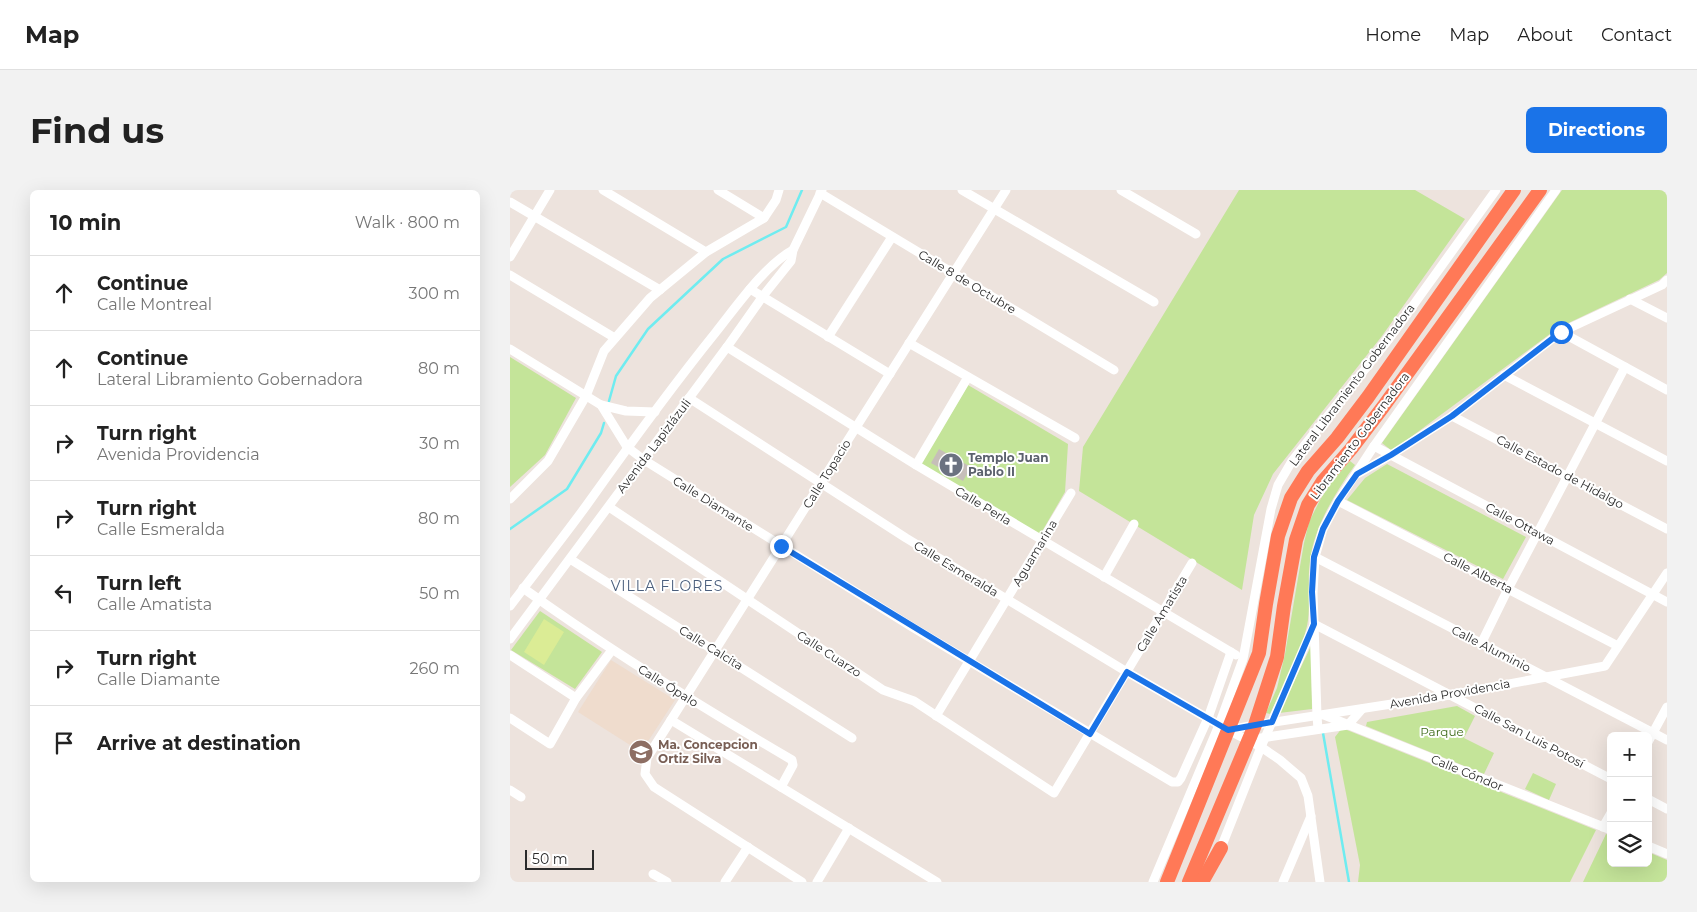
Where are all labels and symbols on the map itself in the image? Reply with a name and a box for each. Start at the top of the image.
street label: Calle 8 de Octubre [916,246,1019,317]
street label: Lateral Libramiento Gobernadora [1286,301,1418,469]
route start [1550,321,1573,344]
street label: Libramiento Gobernadora [1307,370,1413,502]
street label: Avenida Lapizlázuli [613,396,694,496]
street label: Calle Estado de Hidalgo [1494,432,1627,512]
street label: Calle Topacio [799,436,854,511]
place label: Templo Juan Pablo II [968,450,1049,479]
church icon: Templo Juan Pablo II [938,452,964,478]
street label: Calle Diamante [670,473,756,534]
street label: Calle Perla [952,483,1014,528]
street label: Calle Ottawa [1483,499,1557,548]
street label: Aguamarina [1009,517,1060,589]
route end [770,535,793,558]
street label: Calle Esmeralda [911,537,1001,600]
street label: Calle Alberta [1441,549,1516,597]
street label: Calle Amatista [1133,573,1190,655]
district label: VILLA FLORES [611,577,723,595]
street label: Calle Calcita [677,622,746,673]
street label: Calle Aluminio [1449,622,1533,675]
street label: Calle Cuarzo [794,627,864,680]
street label: Calle Ópalo [635,661,701,710]
street label: Avenida Providencia [1388,676,1511,711]
street label: Calle San Luis Potosí [1472,700,1588,771]
park label: Parque [1420,724,1464,739]
place label: Ma. Concepcion Ortiz Silva [658,737,758,766]
school or university icon: Ma. Concepcion Ortiz Silva [628,739,654,765]
street label: Calle Cóndor [1429,751,1506,794]
scale bar [525,847,594,870]

